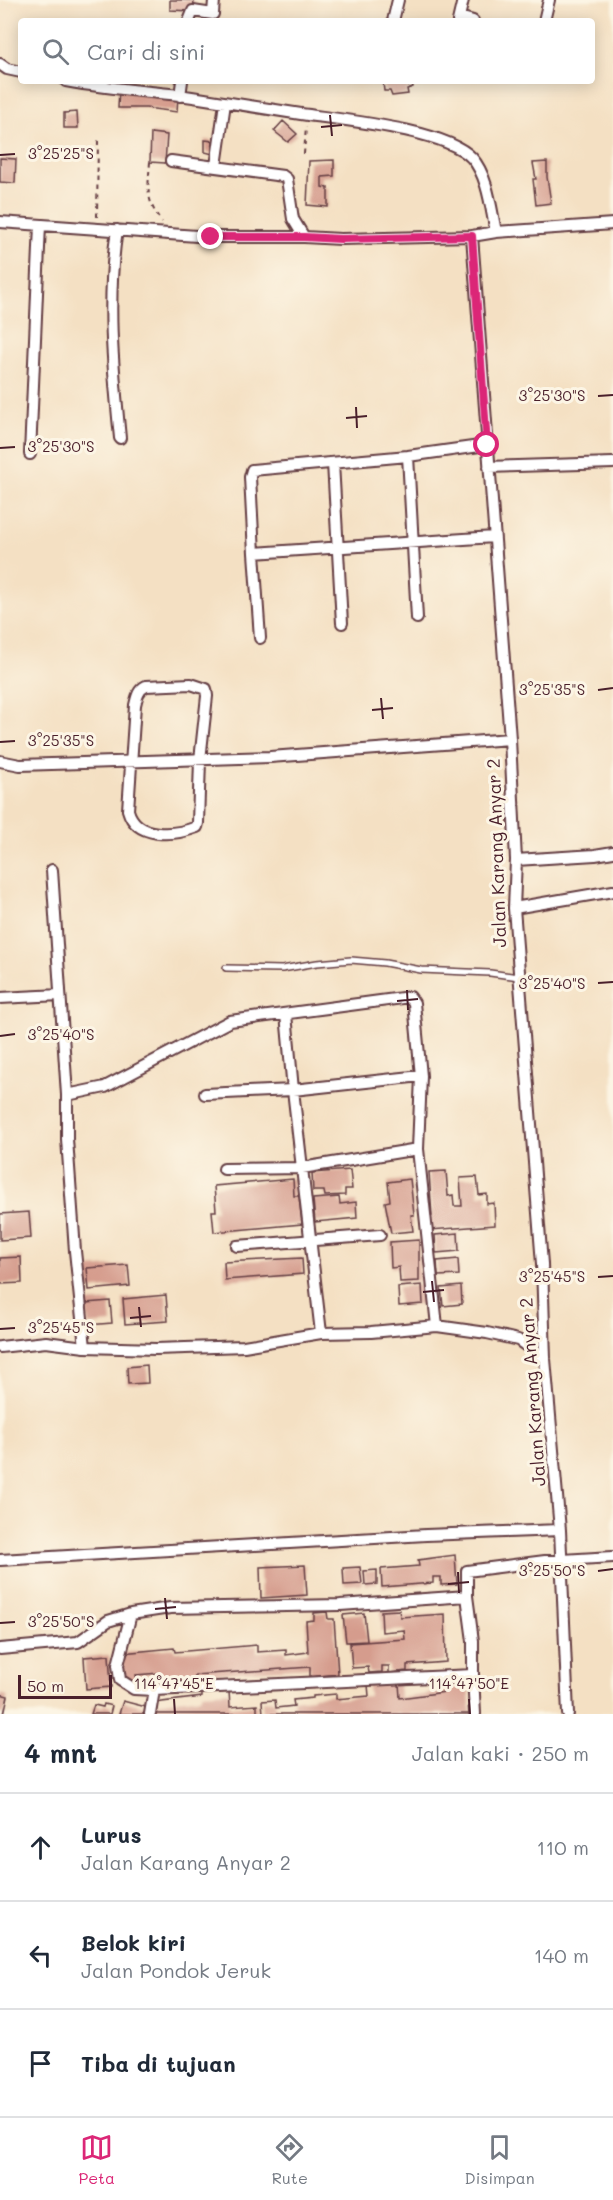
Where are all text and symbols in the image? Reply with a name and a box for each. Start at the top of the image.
search box [18,18,595,84]
icon: search [39,35,72,68]
text: Cari di sini [87,37,205,66]
text: 3°25'25"S [28,143,94,163]
route end [197,223,223,249]
text: 3°25'30"S [519,385,585,405]
route start [473,431,499,457]
text: 3°25'30"S [28,436,94,456]
text: 3°25'35"S [519,679,585,699]
text: 3°25'35"S [28,730,94,750]
street label: Jalan Karang Anyar 2 [481,758,511,948]
text: 3°25'40"S [519,973,585,993]
text: 3°25'40"S [28,1024,94,1044]
text: 3°25'45"S [519,1266,585,1286]
street label: Jalan Karang Anyar 2 [513,1297,551,1487]
text: 3°25'45"S [28,1317,94,1337]
text: 3°25'50"S [519,1560,585,1580]
text: 3°25'50"S [28,1611,94,1631]
scale bar [18,1672,112,1700]
text: 114°47'45"E [134,1673,214,1693]
text: 114°47'50"E [429,1673,510,1693]
text: 50 m [27,1675,64,1696]
text: 4 mnt [24,1736,97,1770]
text: Jalan kaki · 250 m [412,1740,589,1766]
text: Lurus [81,1820,142,1849]
icon: ahead [24,1831,57,1864]
text: 110 m [536,1834,589,1860]
text: Jalan Karang Anyar 2 [81,1849,291,1875]
text: Belok kiri [81,1928,186,1957]
icon: left [24,1939,57,1972]
text: 140 m [534,1942,589,1968]
text: Jalan Pondok Jeruk [81,1957,271,1983]
icon: arrive [24,2047,57,2080]
text: Tiba di tujuan [81,2049,236,2078]
tab: Peta [78,2131,115,2188]
tab: Rute [272,2131,308,2188]
tab: Disimpan [465,2131,535,2188]

